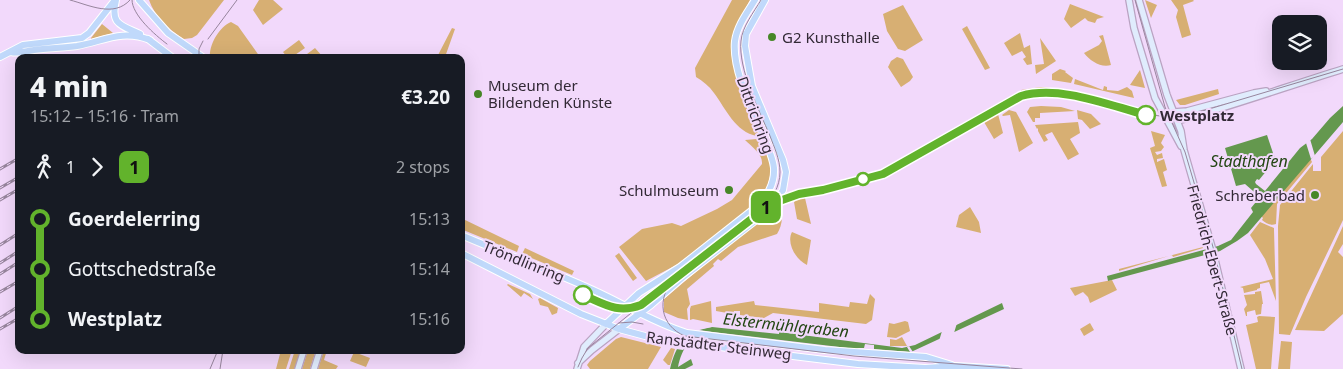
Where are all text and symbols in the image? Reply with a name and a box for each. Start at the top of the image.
map controls [1272,15,1327,70]
button: layers [1272,15,1327,70]
place label: G2 Kunsthalle [782,27,880,47]
marker: G2 Kunsthalle [766,31,778,43]
text: 4 min [30,67,108,105]
street label: Dittrichring [733,74,779,156]
place label: Museum der Bildenden Künste [488,75,612,112]
text: €3.20 [401,84,450,110]
marker: Museum der Bildenden Künste [472,88,484,100]
text: 15:12 – 15:16 · Tram [30,105,179,127]
marker: Westplatz [1136,105,1156,125]
place label: Westplatz [1160,105,1234,125]
water label: Stadthafen [1210,150,1288,172]
icon: walk [30,153,58,181]
icon: forward [83,153,111,181]
text: 1 [129,155,139,179]
text: 1 [66,156,75,178]
text: 2 stops [396,156,450,178]
unlabelled marker [856,172,870,186]
place label: Schulmuseum [619,180,719,200]
street label: Friedrich-Ebert-Straße [1183,182,1243,338]
marker: Schulmuseum [723,184,735,196]
place label: Schreberbad [1215,185,1305,205]
marker: Schreberbad [1309,189,1321,201]
line badge: 1 [750,191,782,223]
text: 1 [761,195,771,219]
text: Goerdelerring [68,206,200,232]
text: 15:13 [409,208,450,230]
street label: Tröndlinring [480,236,568,286]
text: Gottschedstraße [68,256,216,282]
text: 15:14 [409,258,450,280]
unlabelled marker [573,285,593,305]
text: Westplatz [68,306,162,332]
water label: Elstermühlgraben [722,307,850,343]
text: 15:16 [409,308,450,330]
street label: Ranstädter Steinweg [645,326,793,364]

